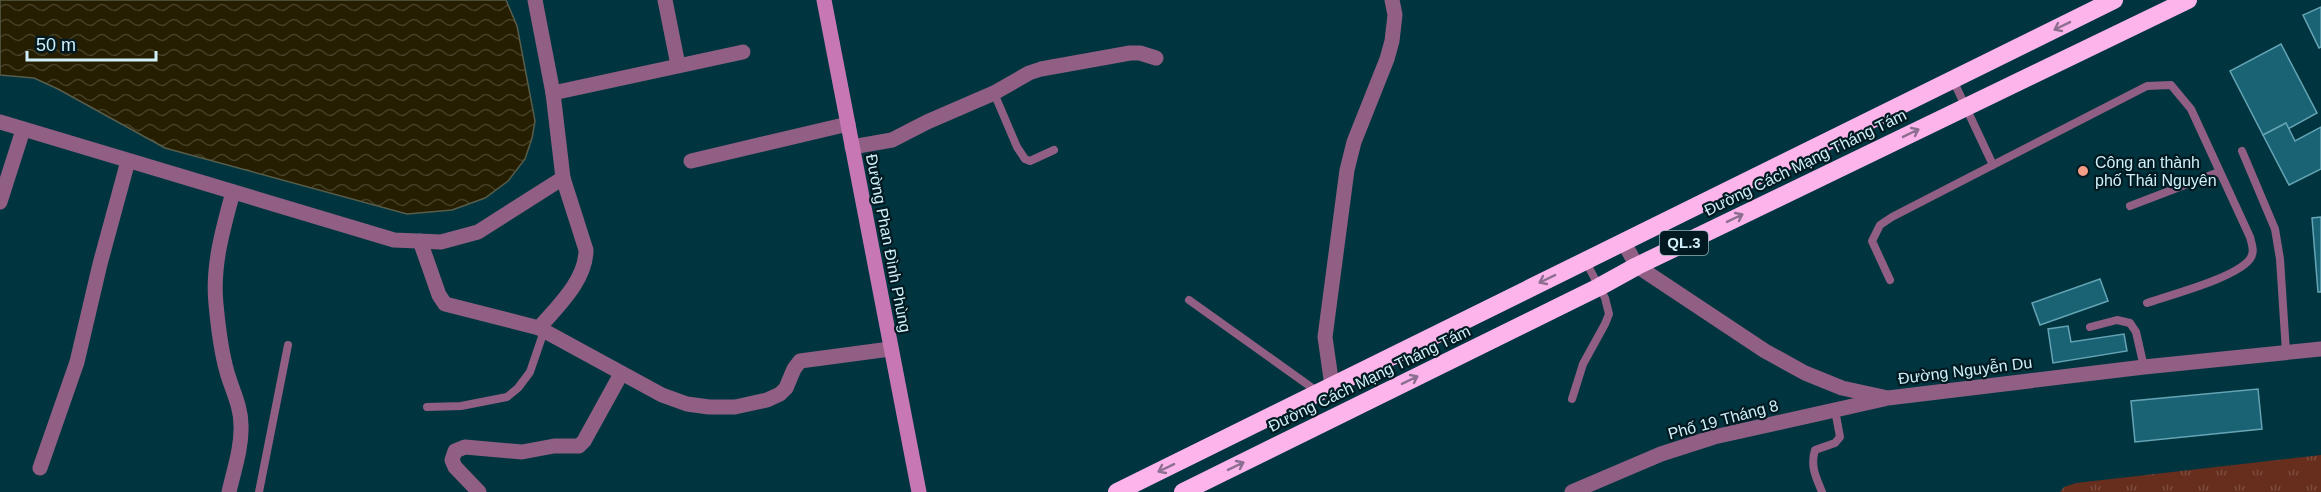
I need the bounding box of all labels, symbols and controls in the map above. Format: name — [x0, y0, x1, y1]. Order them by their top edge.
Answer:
one-way arrow — [2053, 21, 2071, 32]
scale bar — [27, 24, 156, 62]
text: 50 m — [36, 35, 76, 55]
street label: Đường Cách Mạng Tháng Tám — [1702, 106, 1909, 219]
one-way arrow — [1901, 126, 1919, 138]
street label: Đường Phan Đình Phùng — [863, 152, 914, 334]
place label: Công an thành phố Thái Nguyên — [2095, 154, 2217, 189]
marker: Công an thành phố Thái Nguyên — [2076, 164, 2090, 178]
one-way arrow — [1726, 212, 1744, 223]
road number: QL.3 — [1660, 231, 1708, 255]
one-way arrow — [1539, 273, 1557, 285]
street label: Đường Cách Mạng Tháng Tám — [1266, 322, 1473, 435]
street label: Đường Nguyễn Du — [1897, 353, 2033, 387]
one-way arrow — [1401, 373, 1419, 385]
street label: Phố 19 Tháng 8 — [1666, 397, 1780, 442]
one-way arrow — [1226, 460, 1244, 471]
one-way arrow — [1157, 462, 1175, 474]

